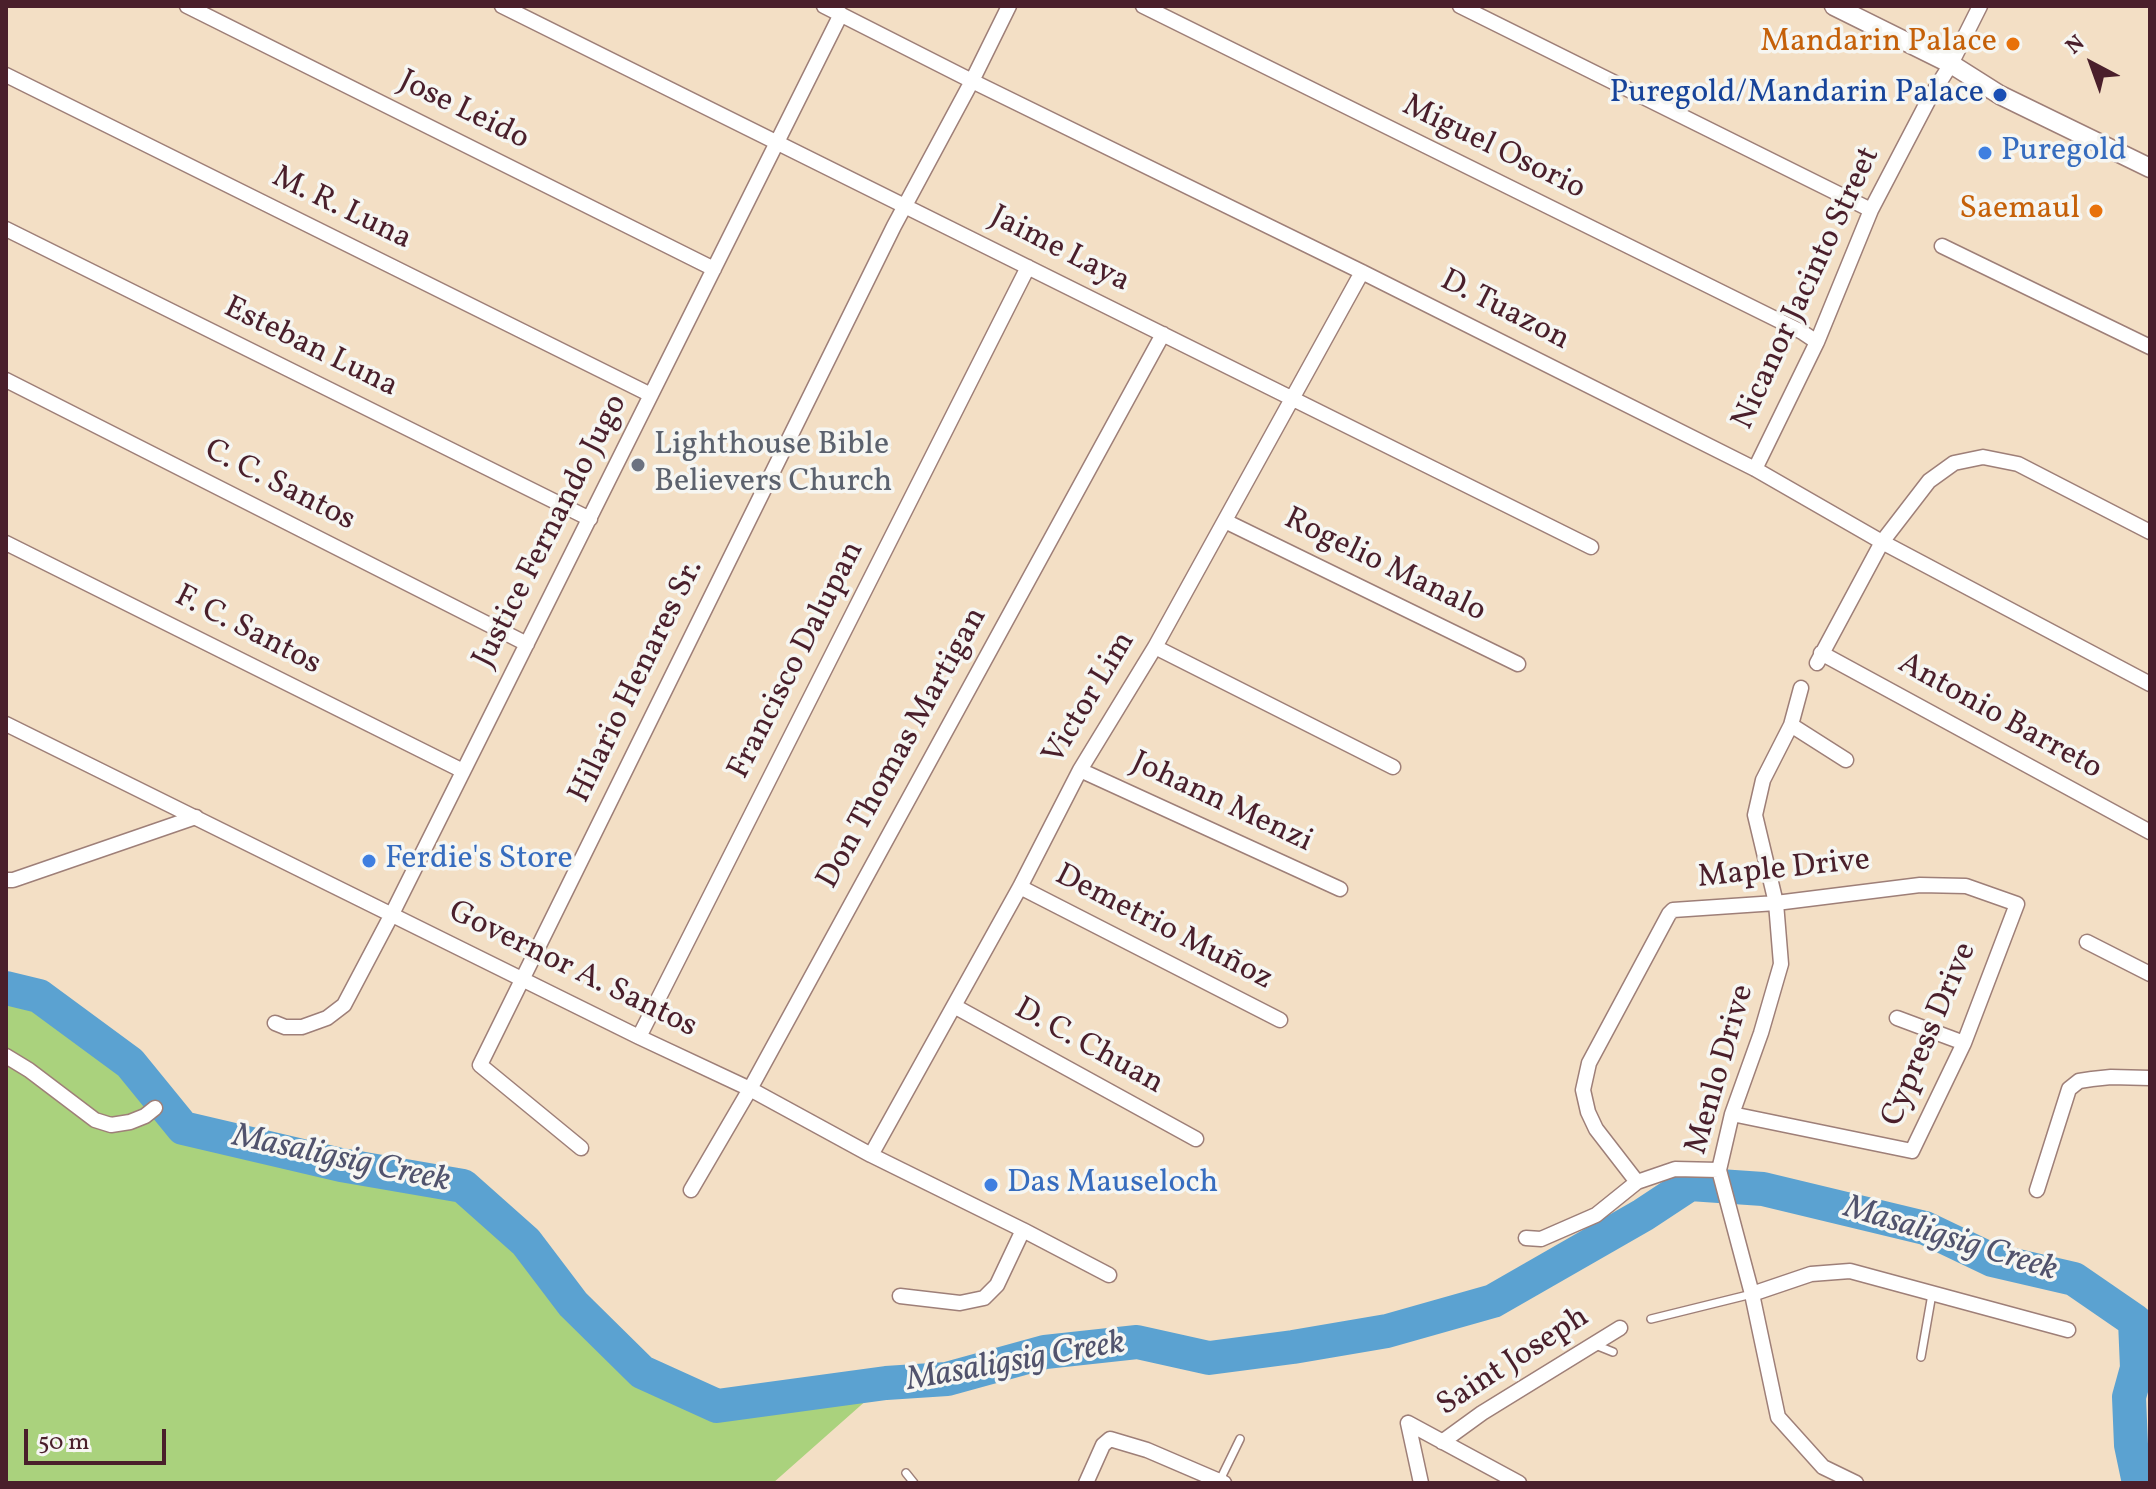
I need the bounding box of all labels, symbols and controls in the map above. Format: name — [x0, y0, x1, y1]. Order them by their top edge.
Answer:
north arrow — [2052, 24, 2132, 104]
place label: Mandarin Palace — [1760, 25, 1997, 63]
text: N — [2060, 29, 2092, 62]
marker: Mandarin Palace — [2004, 35, 2022, 53]
street label: Jose Leido — [391, 64, 535, 160]
place label: Puregold/Mandarin Palace — [1610, 76, 1984, 114]
marker: Puregold/Mandarin Palace — [1991, 86, 2009, 104]
street label: Miguel Osorio — [1395, 88, 1591, 210]
place label: Puregold — [2001, 134, 2127, 172]
street label: Nicanor Jacinto Street — [1726, 142, 1890, 436]
marker: Puregold — [1976, 144, 1994, 162]
street label: M. R. Luna — [265, 160, 417, 260]
place label: Saemaul — [1959, 192, 2080, 230]
street label: Jaime Laya — [983, 199, 1135, 303]
marker: Saemaul — [2087, 202, 2105, 220]
street label: D. Tuazon — [1433, 263, 1575, 361]
street label: Esteban Luna — [217, 290, 403, 408]
street label: Justice Fernando Jugo — [466, 389, 638, 675]
place label: Lighthouse Bible Believers Church — [654, 428, 892, 503]
street label: C. C. Santos — [197, 433, 361, 541]
marker: Lighthouse Bible Believers Church — [629, 456, 647, 474]
street label: Rogelio Manalo — [1277, 502, 1491, 632]
street label: Francisco Dalupan — [722, 536, 874, 786]
street label: Hilario Henares Sr. — [562, 554, 714, 810]
street label: F. C. Santos — [167, 579, 327, 685]
street label: Don Thomas Martigan — [811, 602, 997, 896]
street label: Victor Lim — [1036, 626, 1146, 772]
street label: Antonio Barreto — [1890, 646, 2108, 790]
street label: Johann Menzi — [1124, 745, 1318, 863]
place label: Ferdie's Store — [385, 842, 573, 880]
street label: Maple Drive — [1696, 843, 1872, 899]
marker: Ferdie's Store — [360, 852, 378, 870]
street label: Demetrio Muñoz — [1048, 858, 1278, 1000]
street label: Governor A. Santos — [441, 894, 703, 1048]
street label: Cypress Drive — [1875, 937, 1987, 1133]
street label: Menlo Drive — [1679, 981, 1765, 1159]
street label: D. C. Chuan — [1007, 991, 1169, 1105]
water label: Masaligsig Creek — [229, 1118, 453, 1204]
place label: Das Mauseloch — [1007, 1166, 1218, 1204]
marker: Das Mauseloch — [982, 1176, 1000, 1194]
water label: Masaligsig Creek — [1838, 1189, 2062, 1293]
street label: Saint Joseph — [1431, 1300, 1597, 1426]
water label: Masaligsig Creek — [904, 1325, 1128, 1403]
scale bar — [28, 1413, 170, 1463]
text: 50 m — [38, 1426, 90, 1460]

